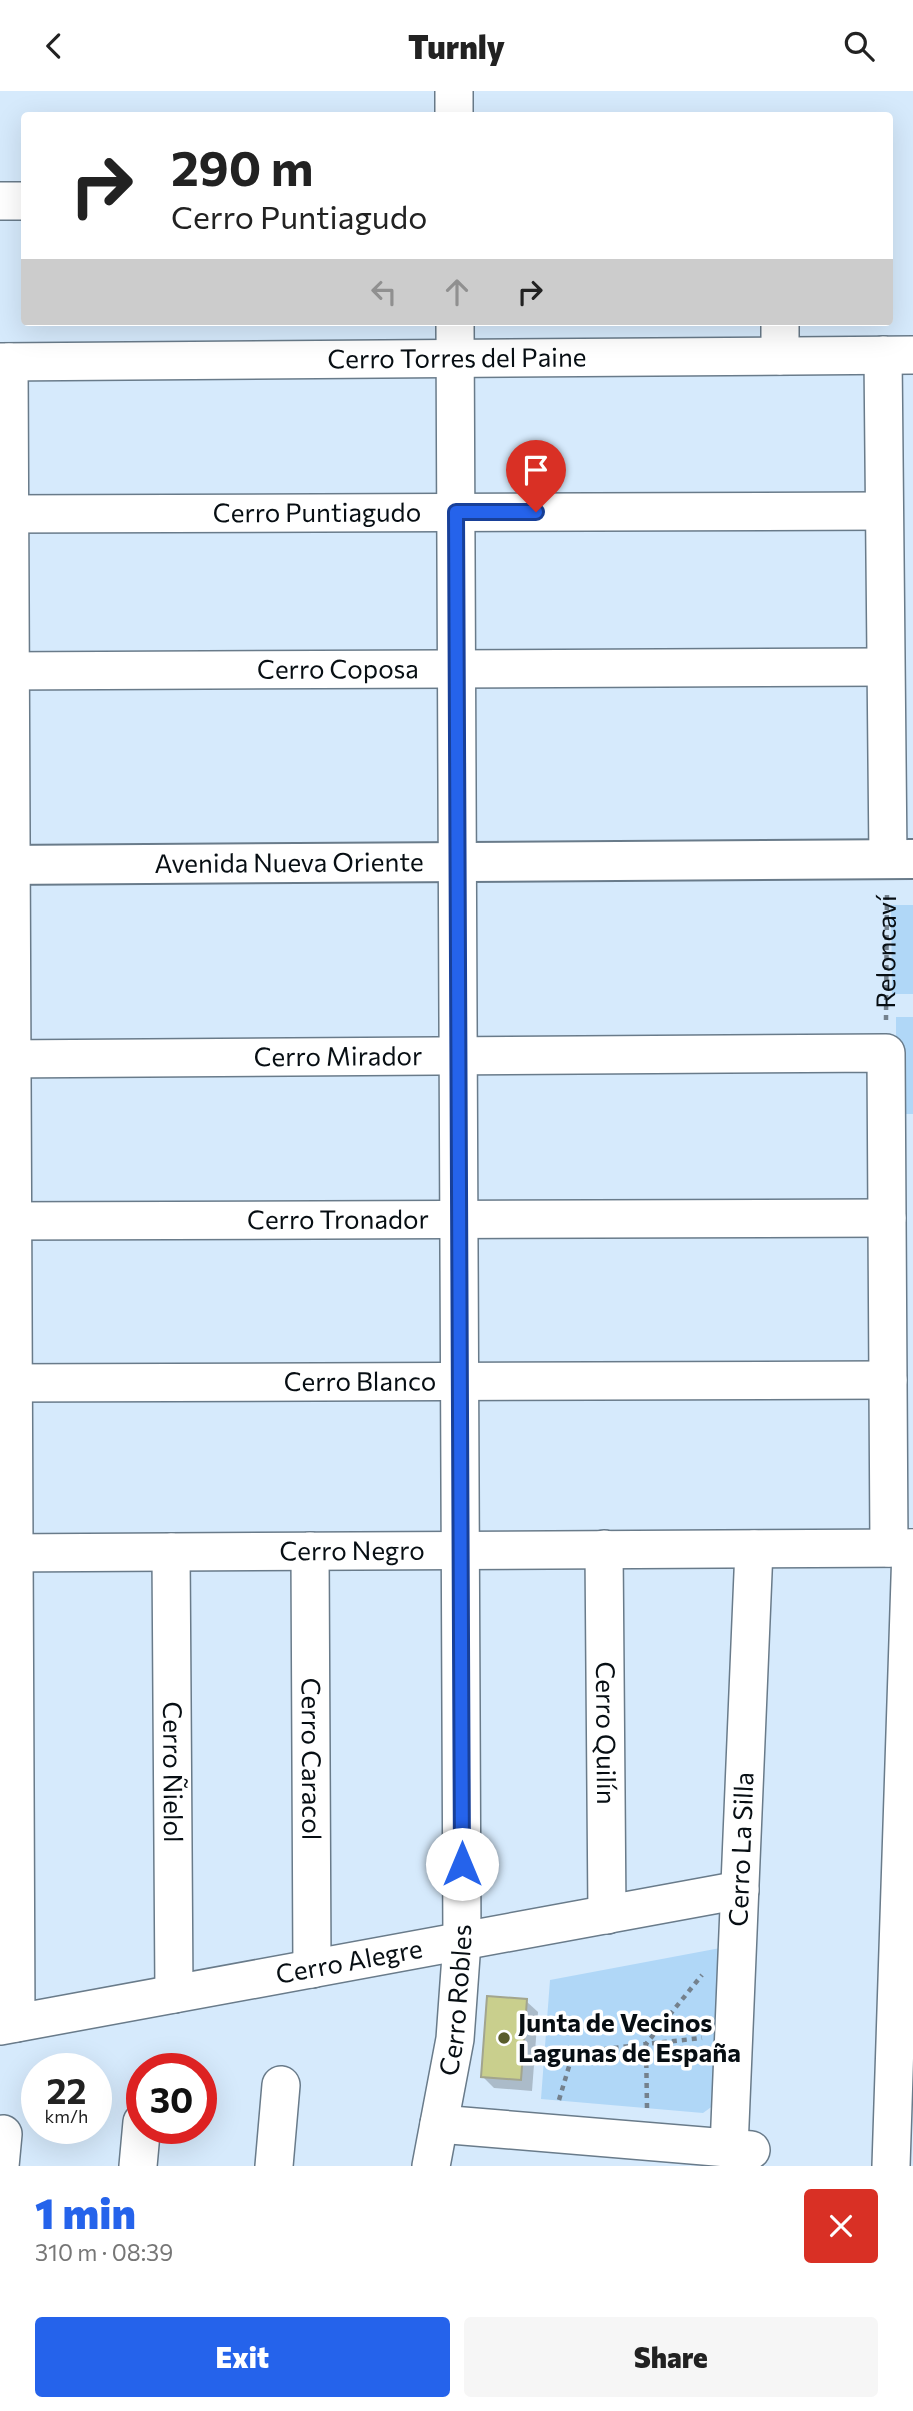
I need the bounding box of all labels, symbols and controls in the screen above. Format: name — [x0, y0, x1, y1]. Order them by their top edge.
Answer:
text: Turnly — [408, 26, 505, 66]
icon: back — [35, 27, 73, 65]
icon: search — [840, 27, 878, 65]
text: 290 m — [171, 136, 313, 196]
icon: right — [56, 140, 147, 231]
text: Cerro Puntiagudo — [171, 196, 427, 236]
icon: left — [365, 273, 403, 311]
icon: ahead — [438, 273, 476, 311]
icon: right — [511, 273, 549, 311]
street label: Cerro Torres del Paine — [327, 341, 587, 373]
pin — [506, 440, 566, 512]
icon: arrive — [517, 451, 555, 489]
street label: Cerro Puntiagudo — [213, 496, 421, 527]
street label: Cerro Coposa — [257, 652, 419, 684]
street label: Avenida Nueva Oriente — [154, 845, 424, 878]
street label: Reloncaví — [869, 894, 901, 1009]
street label: Cerro Mirador — [254, 1039, 422, 1071]
street label: Cerro Tronador — [247, 1203, 429, 1234]
street label: Cerro Blanco — [284, 1365, 436, 1396]
street label: Cerro Negro — [279, 1534, 425, 1565]
street label: Cerro Quilín — [591, 1661, 623, 1805]
street label: Cerro Caracol — [297, 1678, 328, 1840]
street label: Cerro Ñielol — [158, 1701, 190, 1843]
street label: Cerro La Silla — [721, 1771, 759, 1927]
position arrow — [425, 1827, 499, 1901]
street label: Cerro Robles — [431, 1924, 476, 2078]
street label: Cerro Alegre — [273, 1932, 425, 1989]
place label: Junta de Vecinos Lagunas de España — [518, 2006, 741, 2067]
marker: Junta de Vecinos Lagunas de España — [496, 2030, 512, 2046]
speed limit sign: 30 — [126, 2053, 217, 2144]
text: 22 — [47, 2068, 86, 2111]
text: km/h — [45, 2105, 88, 2127]
text: 1 min — [35, 2186, 136, 2238]
button: close — [804, 2189, 878, 2263]
text: 310 m · 08:39 — [35, 2238, 173, 2266]
button: Exit — [35, 2317, 450, 2397]
button: Share — [464, 2317, 878, 2397]

